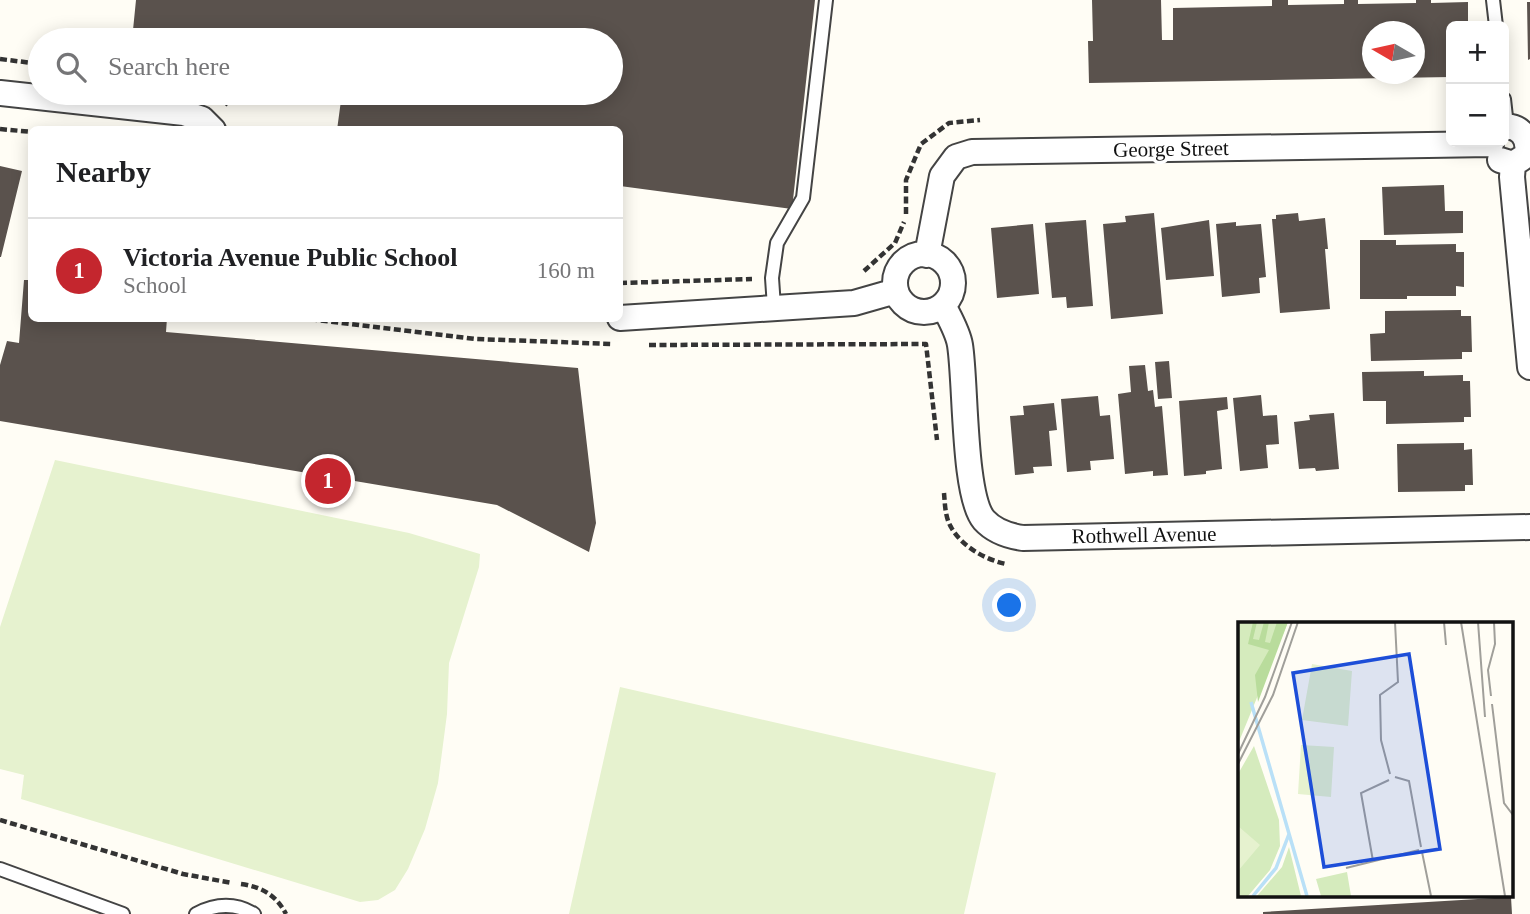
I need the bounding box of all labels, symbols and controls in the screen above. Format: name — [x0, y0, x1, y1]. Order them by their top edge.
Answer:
north arrow — [1362, 21, 1425, 84]
map controls — [1446, 21, 1509, 147]
button: + — [1446, 21, 1509, 84]
search box — [28, 28, 623, 105]
icon: search — [52, 48, 90, 86]
text: Search here — [108, 52, 230, 81]
button: − — [1446, 84, 1509, 147]
street label: George Street — [1113, 136, 1229, 162]
text: Nearby — [56, 155, 151, 188]
text: Victoria Avenue Public School — [123, 243, 457, 272]
text: 1 — [73, 258, 85, 283]
text: 160 m — [537, 258, 595, 283]
text: School — [123, 273, 187, 298]
pin: 1 — [305, 455, 351, 507]
street label: Rothwell Avenue — [1071, 522, 1217, 548]
your location — [992, 588, 1026, 622]
inset map — [1238, 622, 1512, 897]

